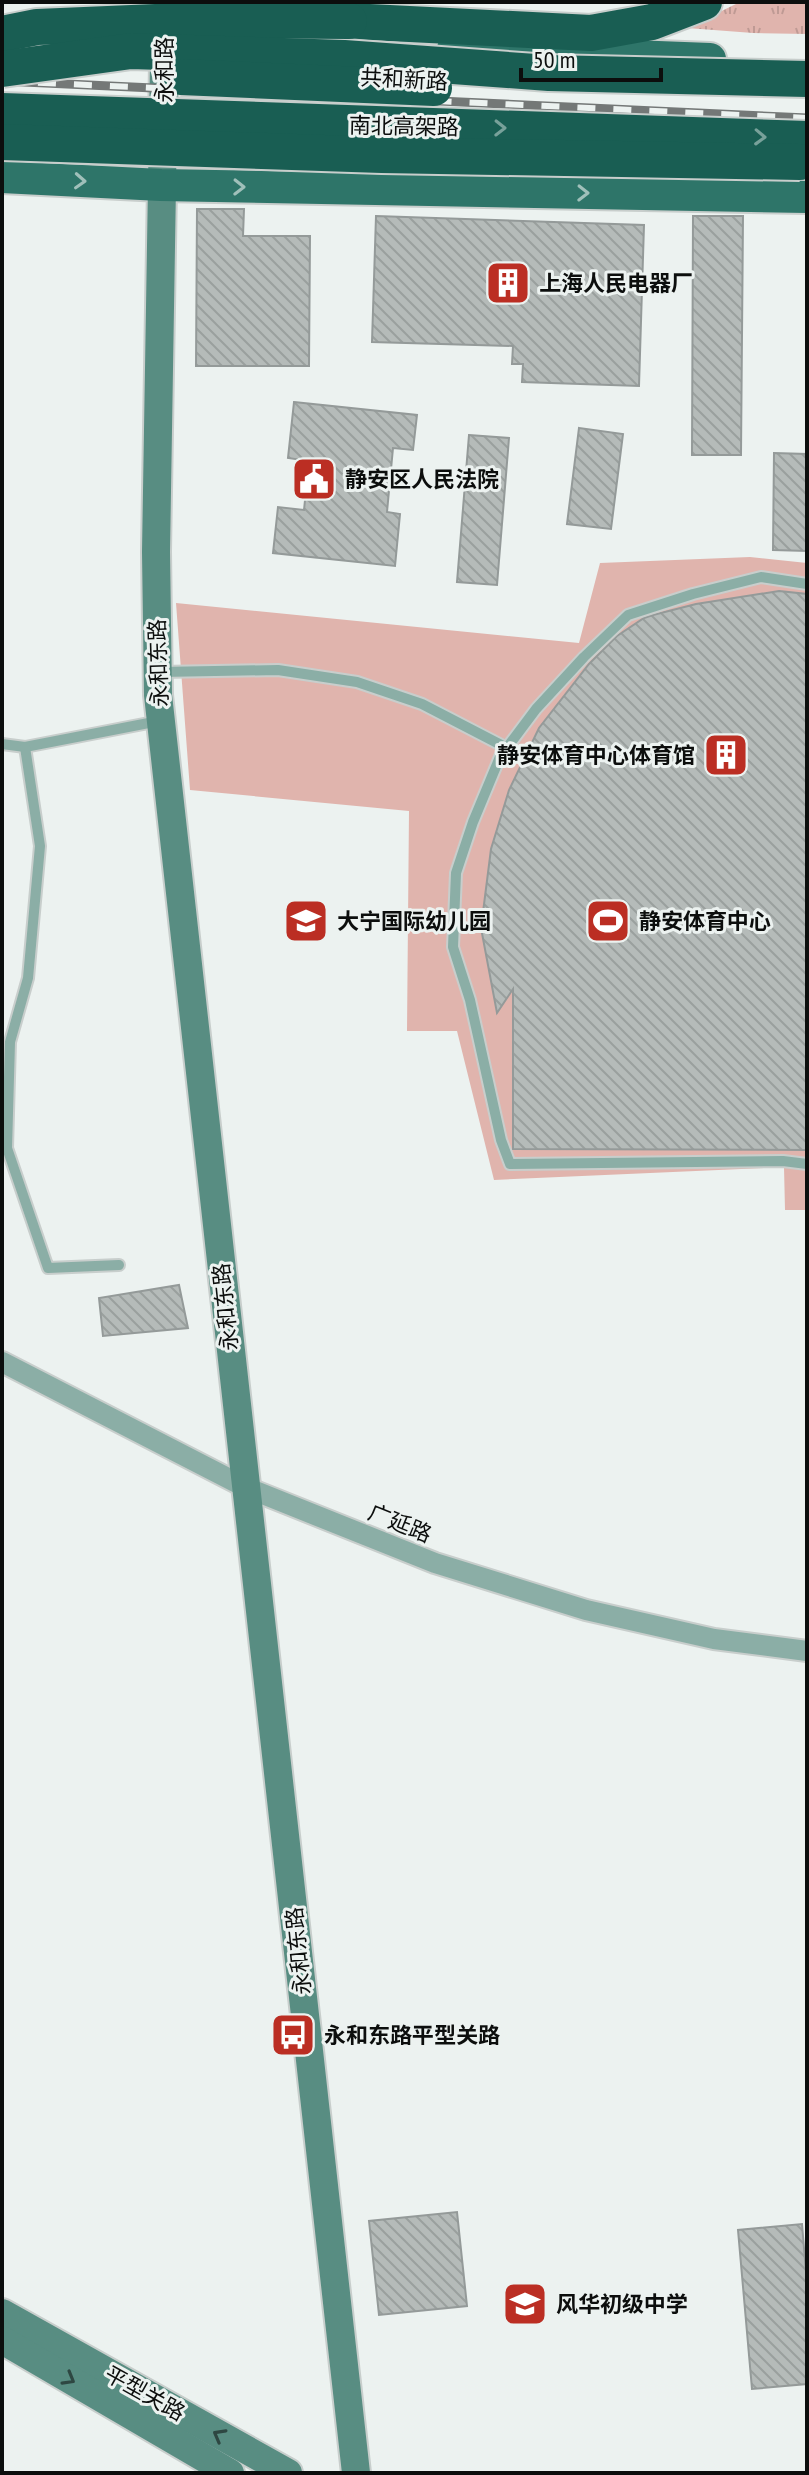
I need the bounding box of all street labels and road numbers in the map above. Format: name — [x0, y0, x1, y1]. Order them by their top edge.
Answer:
street label: 永和路 — [150, 37, 178, 103]
street label: 共和新路 — [359, 63, 449, 95]
street label: 南北高架路 — [349, 111, 459, 141]
street label: 永和东路 — [142, 619, 174, 707]
street label: 永和东路 — [206, 1262, 244, 1352]
street label: 广延路 — [364, 1498, 436, 1548]
street label: 永和东路 — [279, 1906, 317, 1996]
street label: 平型关路 — [100, 2359, 190, 2427]

